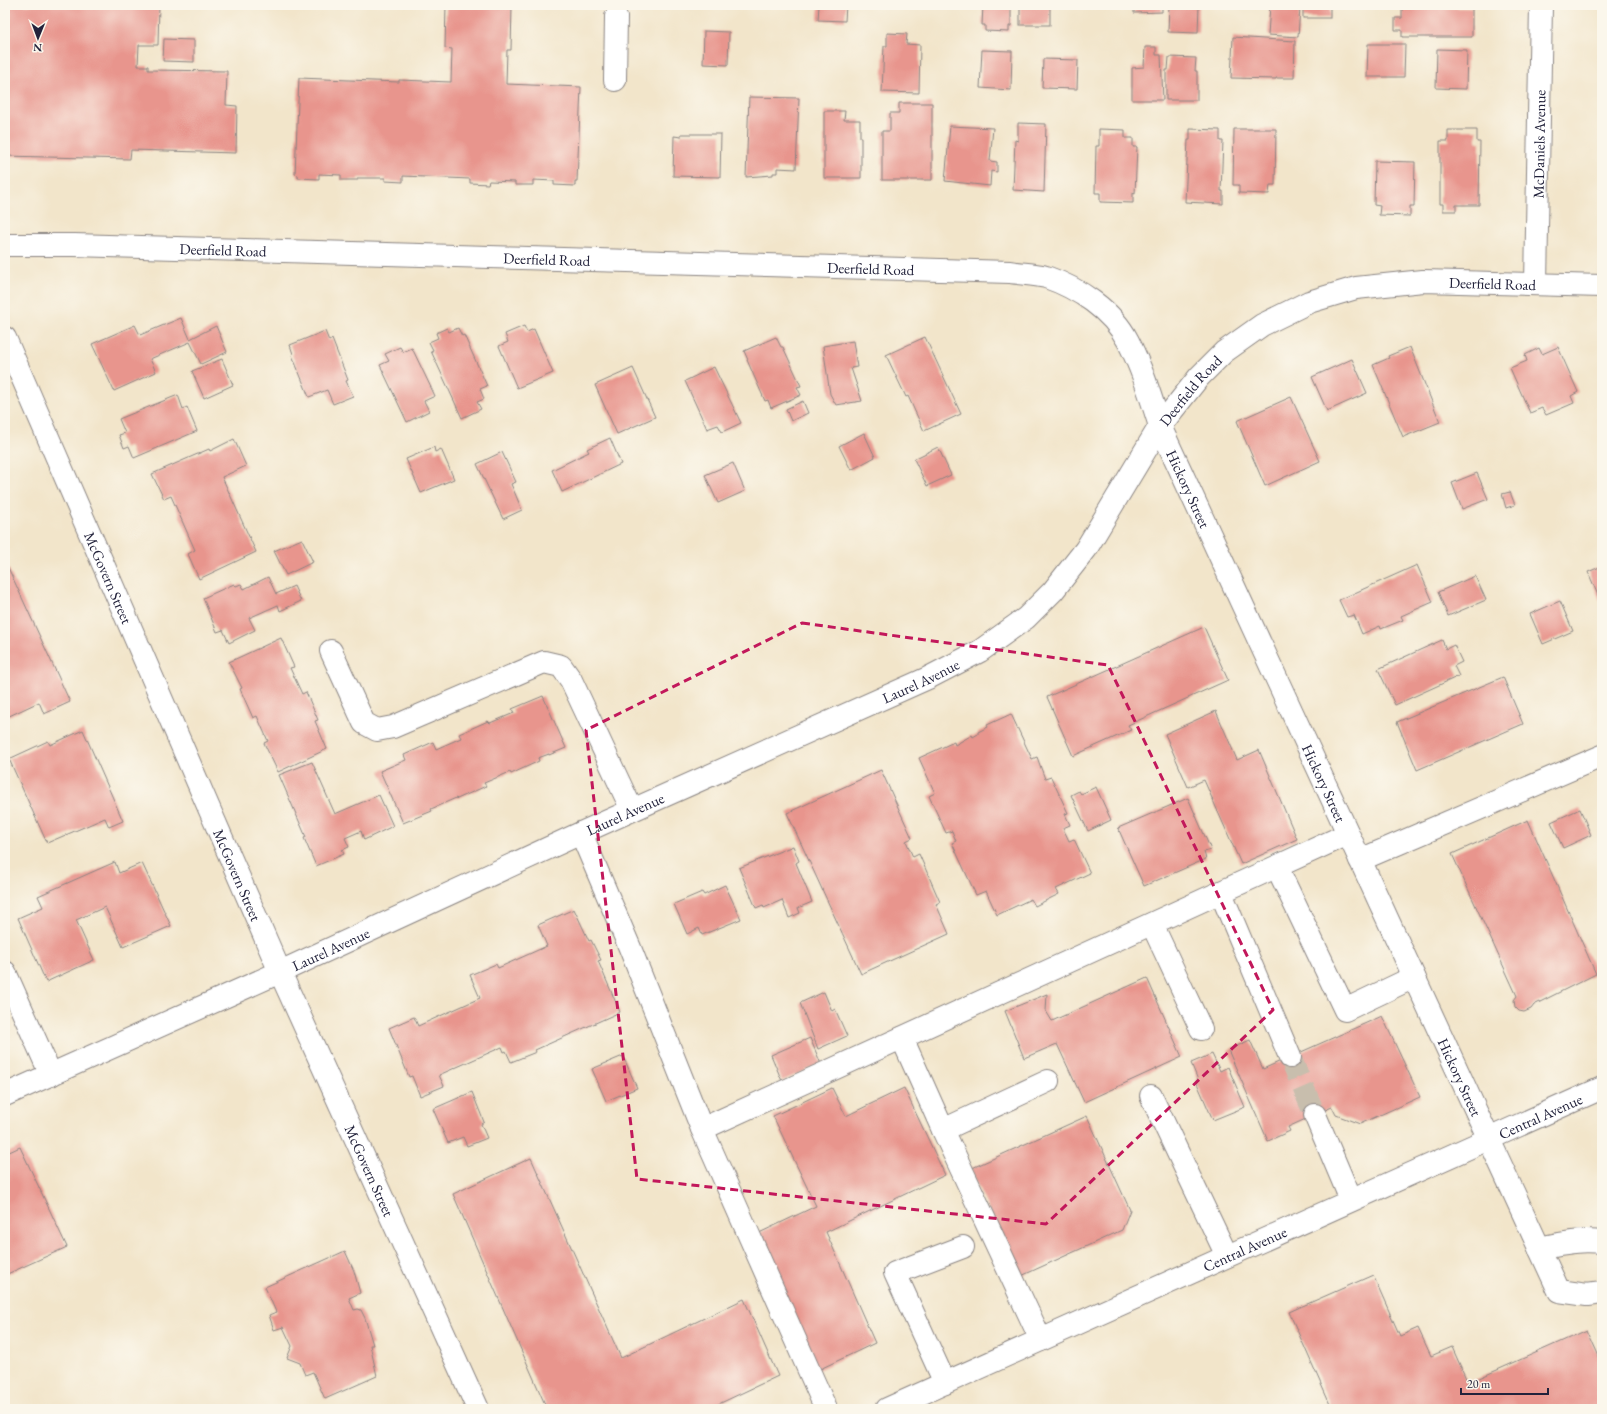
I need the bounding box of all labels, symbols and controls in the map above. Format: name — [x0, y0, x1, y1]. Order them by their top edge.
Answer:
north arrow — [18, 18, 58, 58]
text: N — [33, 41, 42, 55]
street label: McDaniels Avenue — [1528, 89, 1549, 199]
street label: Deerfield Road — [179, 239, 267, 260]
street label: Deerfield Road — [503, 248, 591, 269]
street label: Deerfield Road — [827, 257, 915, 279]
street label: Deerfield Road — [1449, 272, 1537, 294]
street label: Deerfield Road — [1155, 350, 1226, 429]
street label: Hickory Street — [1163, 446, 1215, 531]
street label: McGovern Street — [81, 528, 137, 627]
street label: Laurel Avenue — [879, 654, 962, 707]
street label: Hickory Street — [1298, 741, 1351, 825]
street label: Laurel Avenue — [583, 788, 667, 839]
street label: McGovern Street — [209, 826, 266, 924]
street label: Laurel Avenue — [289, 922, 373, 975]
street label: Hickory Street — [1434, 1035, 1487, 1119]
street label: Central Avenue — [1495, 1089, 1585, 1143]
street label: McGovern Street — [341, 1122, 399, 1220]
street label: Central Avenue — [1200, 1221, 1290, 1276]
scale bar — [1461, 1370, 1548, 1396]
text: 20 m — [1467, 1376, 1491, 1392]

